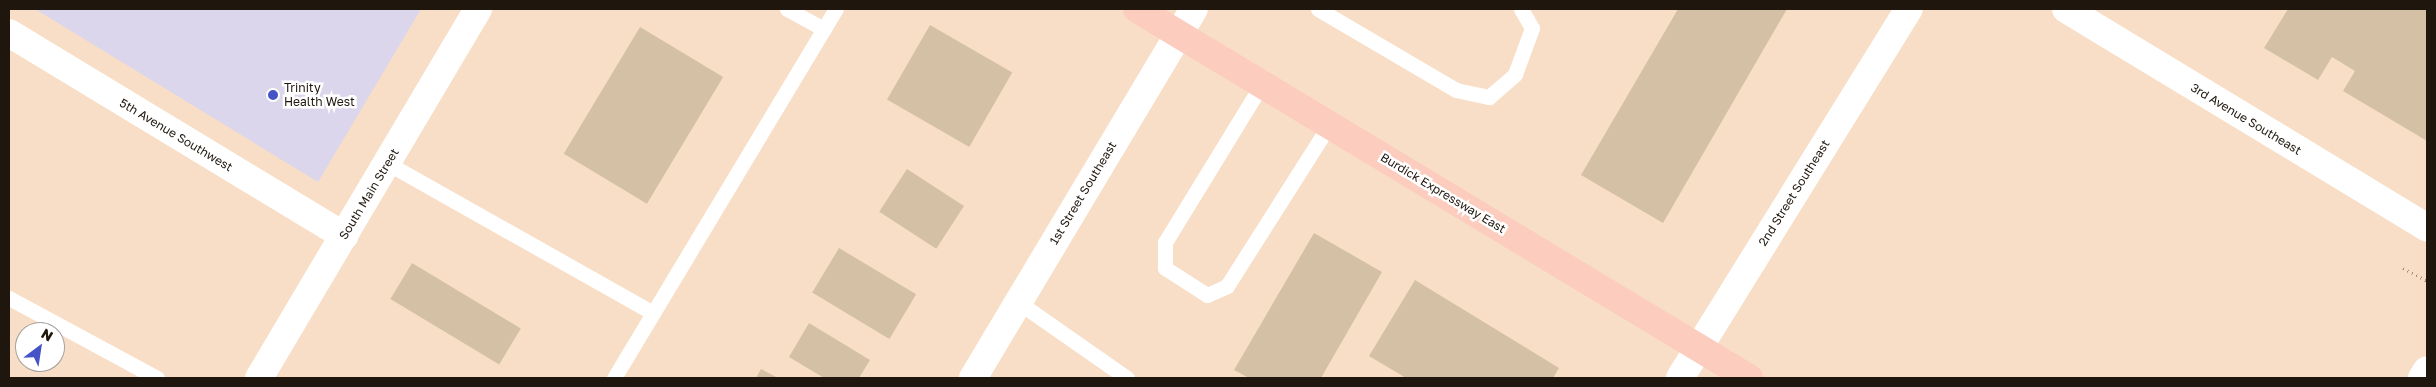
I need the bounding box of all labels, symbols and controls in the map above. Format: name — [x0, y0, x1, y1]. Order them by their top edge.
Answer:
street label: 3rd Avenue Southeast — [2188, 80, 2304, 158]
place label: Trinity Health West — [284, 81, 355, 109]
marker: Trinity Health West — [266, 88, 280, 102]
street label: 5th Avenue Southwest — [117, 96, 235, 174]
street label: 2nd Street Southeast — [1755, 137, 1833, 249]
street label: 1st Street Southeast — [1047, 139, 1119, 247]
street label: South Main Street — [336, 146, 402, 242]
street label: Burdick Expressway East — [1378, 150, 1508, 236]
north arrow — [15, 322, 65, 372]
text: N — [39, 325, 56, 345]

